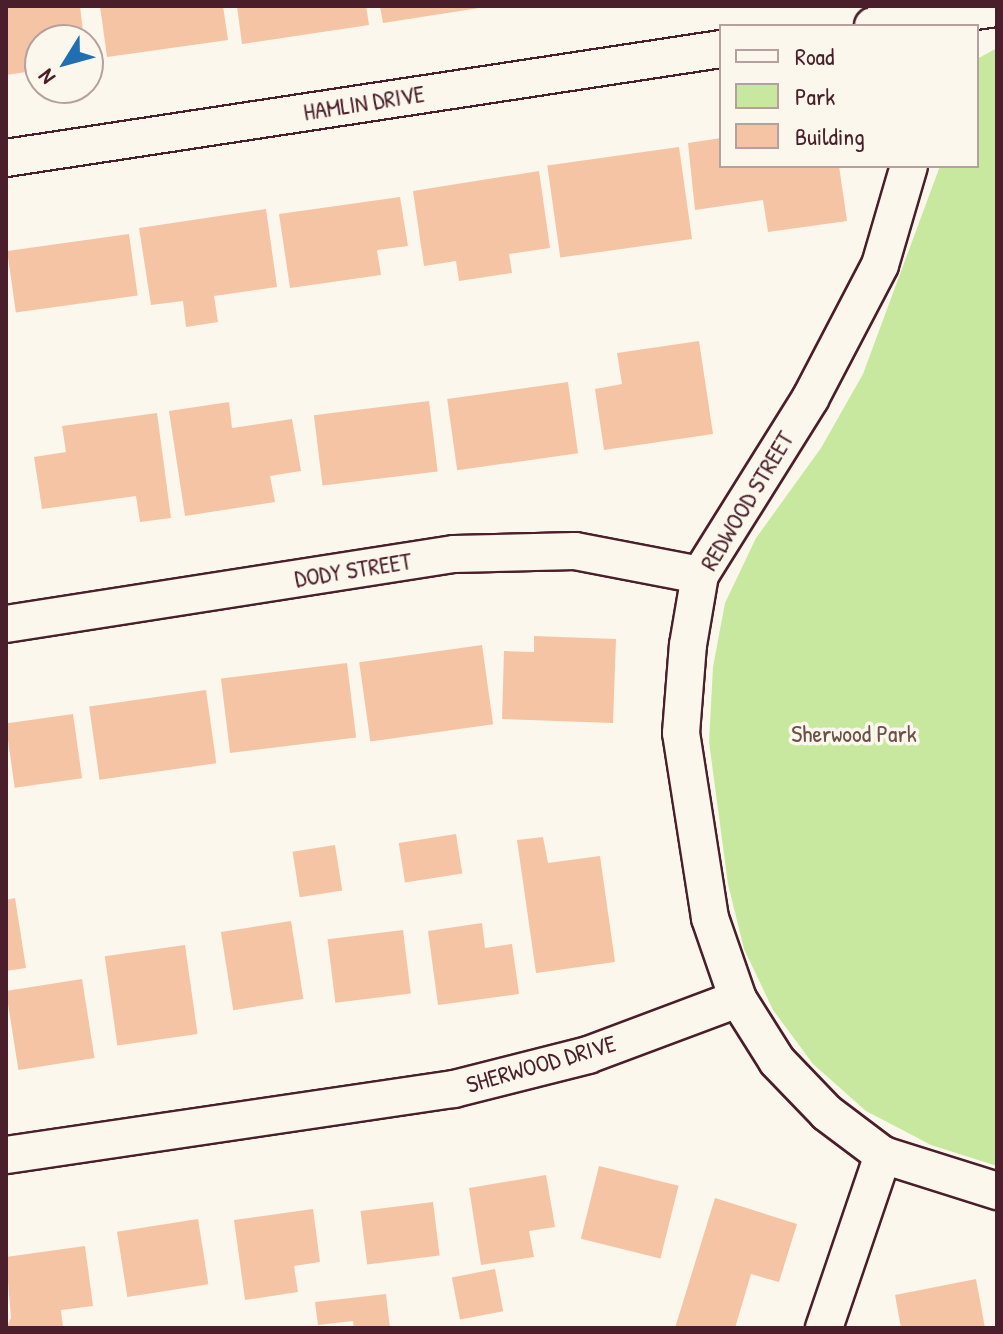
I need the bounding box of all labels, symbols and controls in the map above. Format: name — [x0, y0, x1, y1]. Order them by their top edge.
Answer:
north arrow — [24, 24, 104, 104]
legend — [719, 24, 979, 168]
text: Road — [795, 40, 834, 72]
text: N — [31, 64, 62, 91]
street label: HAMLIN DRIVE — [301, 79, 427, 127]
text: Park — [795, 80, 835, 112]
text: Building — [795, 120, 865, 152]
street label: REDWOOD STREET — [694, 426, 800, 576]
street label: DODY STREET — [293, 547, 413, 593]
park label: Sherwood Park — [791, 720, 917, 748]
street label: SHERWOOD DRIVE — [463, 1029, 619, 1099]

